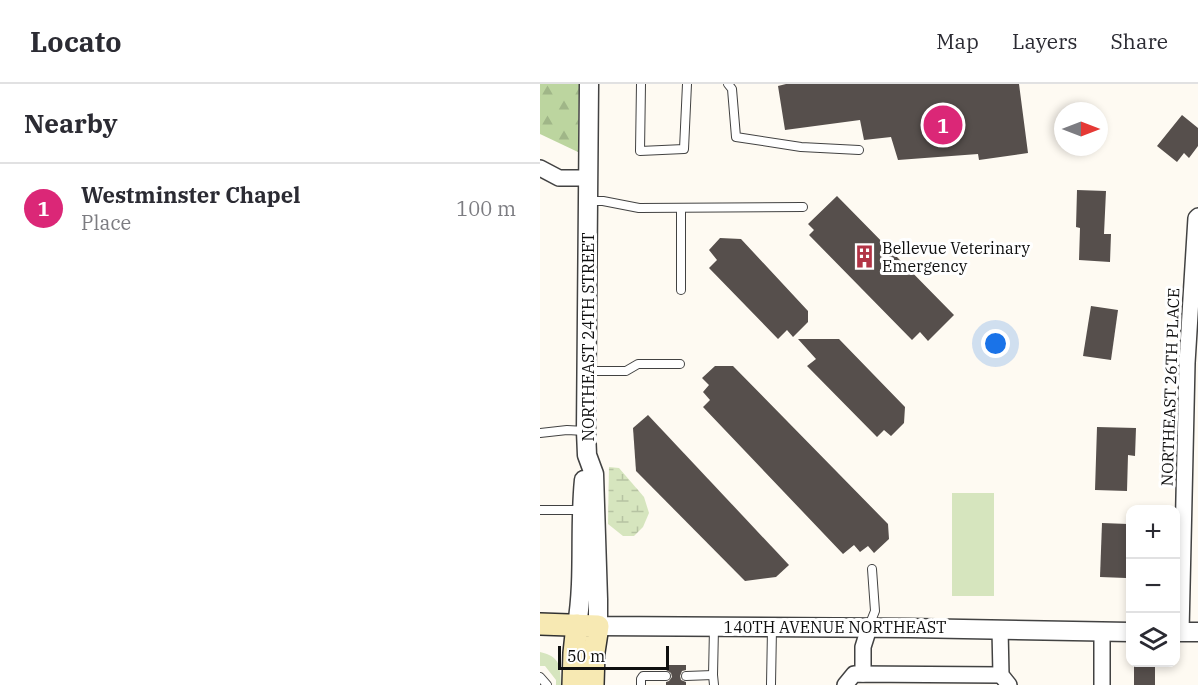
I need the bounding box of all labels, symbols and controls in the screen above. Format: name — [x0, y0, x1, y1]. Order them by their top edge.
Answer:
text: Locato — [30, 23, 122, 60]
text: Map — [936, 27, 979, 55]
text: Layers — [1012, 27, 1078, 55]
text: Share — [1111, 27, 1168, 55]
pin: 1 — [924, 102, 962, 147]
north arrow — [1054, 102, 1108, 156]
text: Nearby — [24, 106, 118, 140]
text: Westminster Chapel — [81, 180, 300, 209]
text: 1 — [38, 195, 50, 222]
text: 100 m — [456, 195, 516, 222]
text: Place — [81, 209, 131, 236]
street label: NORTHEAST 24TH STREET — [578, 232, 598, 442]
place label: Bellevue Veterinary Emergency — [882, 238, 1030, 276]
building icon: Bellevue Veterinary Emergency — [851, 244, 877, 270]
street label: NORTHEAST 26TH PLACE — [1157, 287, 1183, 487]
your location — [981, 329, 1010, 358]
map controls — [1126, 505, 1180, 667]
button: + — [1126, 505, 1180, 559]
button: − — [1126, 559, 1180, 613]
button: layers — [1126, 613, 1180, 667]
street label: 140TH AVENUE NORTHEAST — [724, 617, 946, 637]
scale bar — [558, 643, 669, 670]
text: 50 m — [567, 646, 605, 666]

